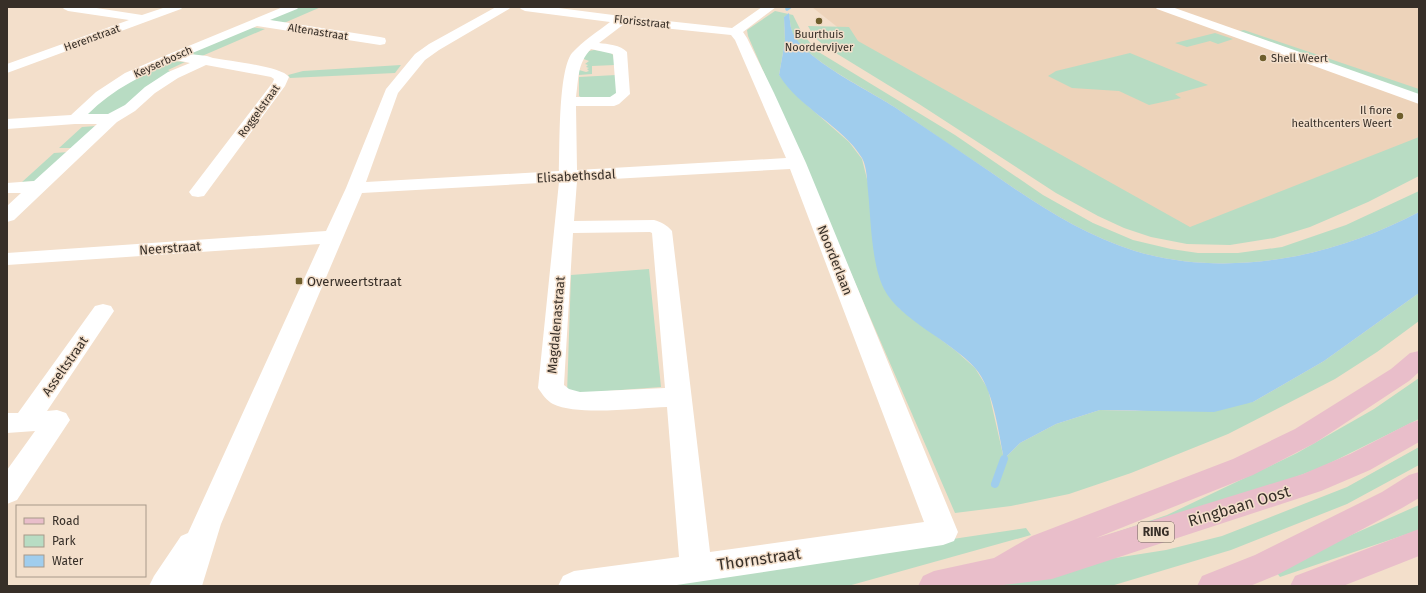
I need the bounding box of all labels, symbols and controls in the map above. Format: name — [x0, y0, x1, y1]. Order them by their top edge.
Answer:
street label: Florisstraat — [613, 13, 671, 31]
marker: Buurthuis Noordervijver — [814, 16, 824, 26]
street label: Altenastraat — [287, 21, 349, 43]
street label: Herenstraat — [62, 22, 122, 54]
place label: Buurthuis Noordervijver — [785, 28, 854, 54]
street label: Keyserbosch — [132, 43, 194, 81]
place label: Shell Weert — [1271, 52, 1328, 65]
marker: Shell Weert — [1258, 53, 1268, 63]
street label: Roggelstraat — [235, 82, 283, 140]
place label: Il fiore healthcenters Weert — [1292, 104, 1392, 130]
marker: Il fiore healthcenters Weert — [1395, 111, 1405, 121]
street label: Elisabethsdal — [536, 166, 616, 186]
street label: Noorderlaan — [814, 223, 856, 297]
street label: Neerstraat — [139, 238, 202, 258]
place label: Overweertstraat — [307, 274, 402, 289]
street label: Magdalenastraat — [544, 275, 568, 374]
marker: Overweertstraat — [294, 276, 304, 286]
street label: Asseltstraat — [39, 333, 91, 399]
street label: Ringbaan Oost — [1186, 481, 1293, 531]
legend — [16, 505, 146, 577]
text: Road — [52, 514, 80, 528]
road number: RING — [1138, 522, 1174, 542]
text: Park — [52, 534, 76, 548]
street label: Thornstraat — [716, 544, 802, 574]
text: Water — [52, 554, 84, 568]

